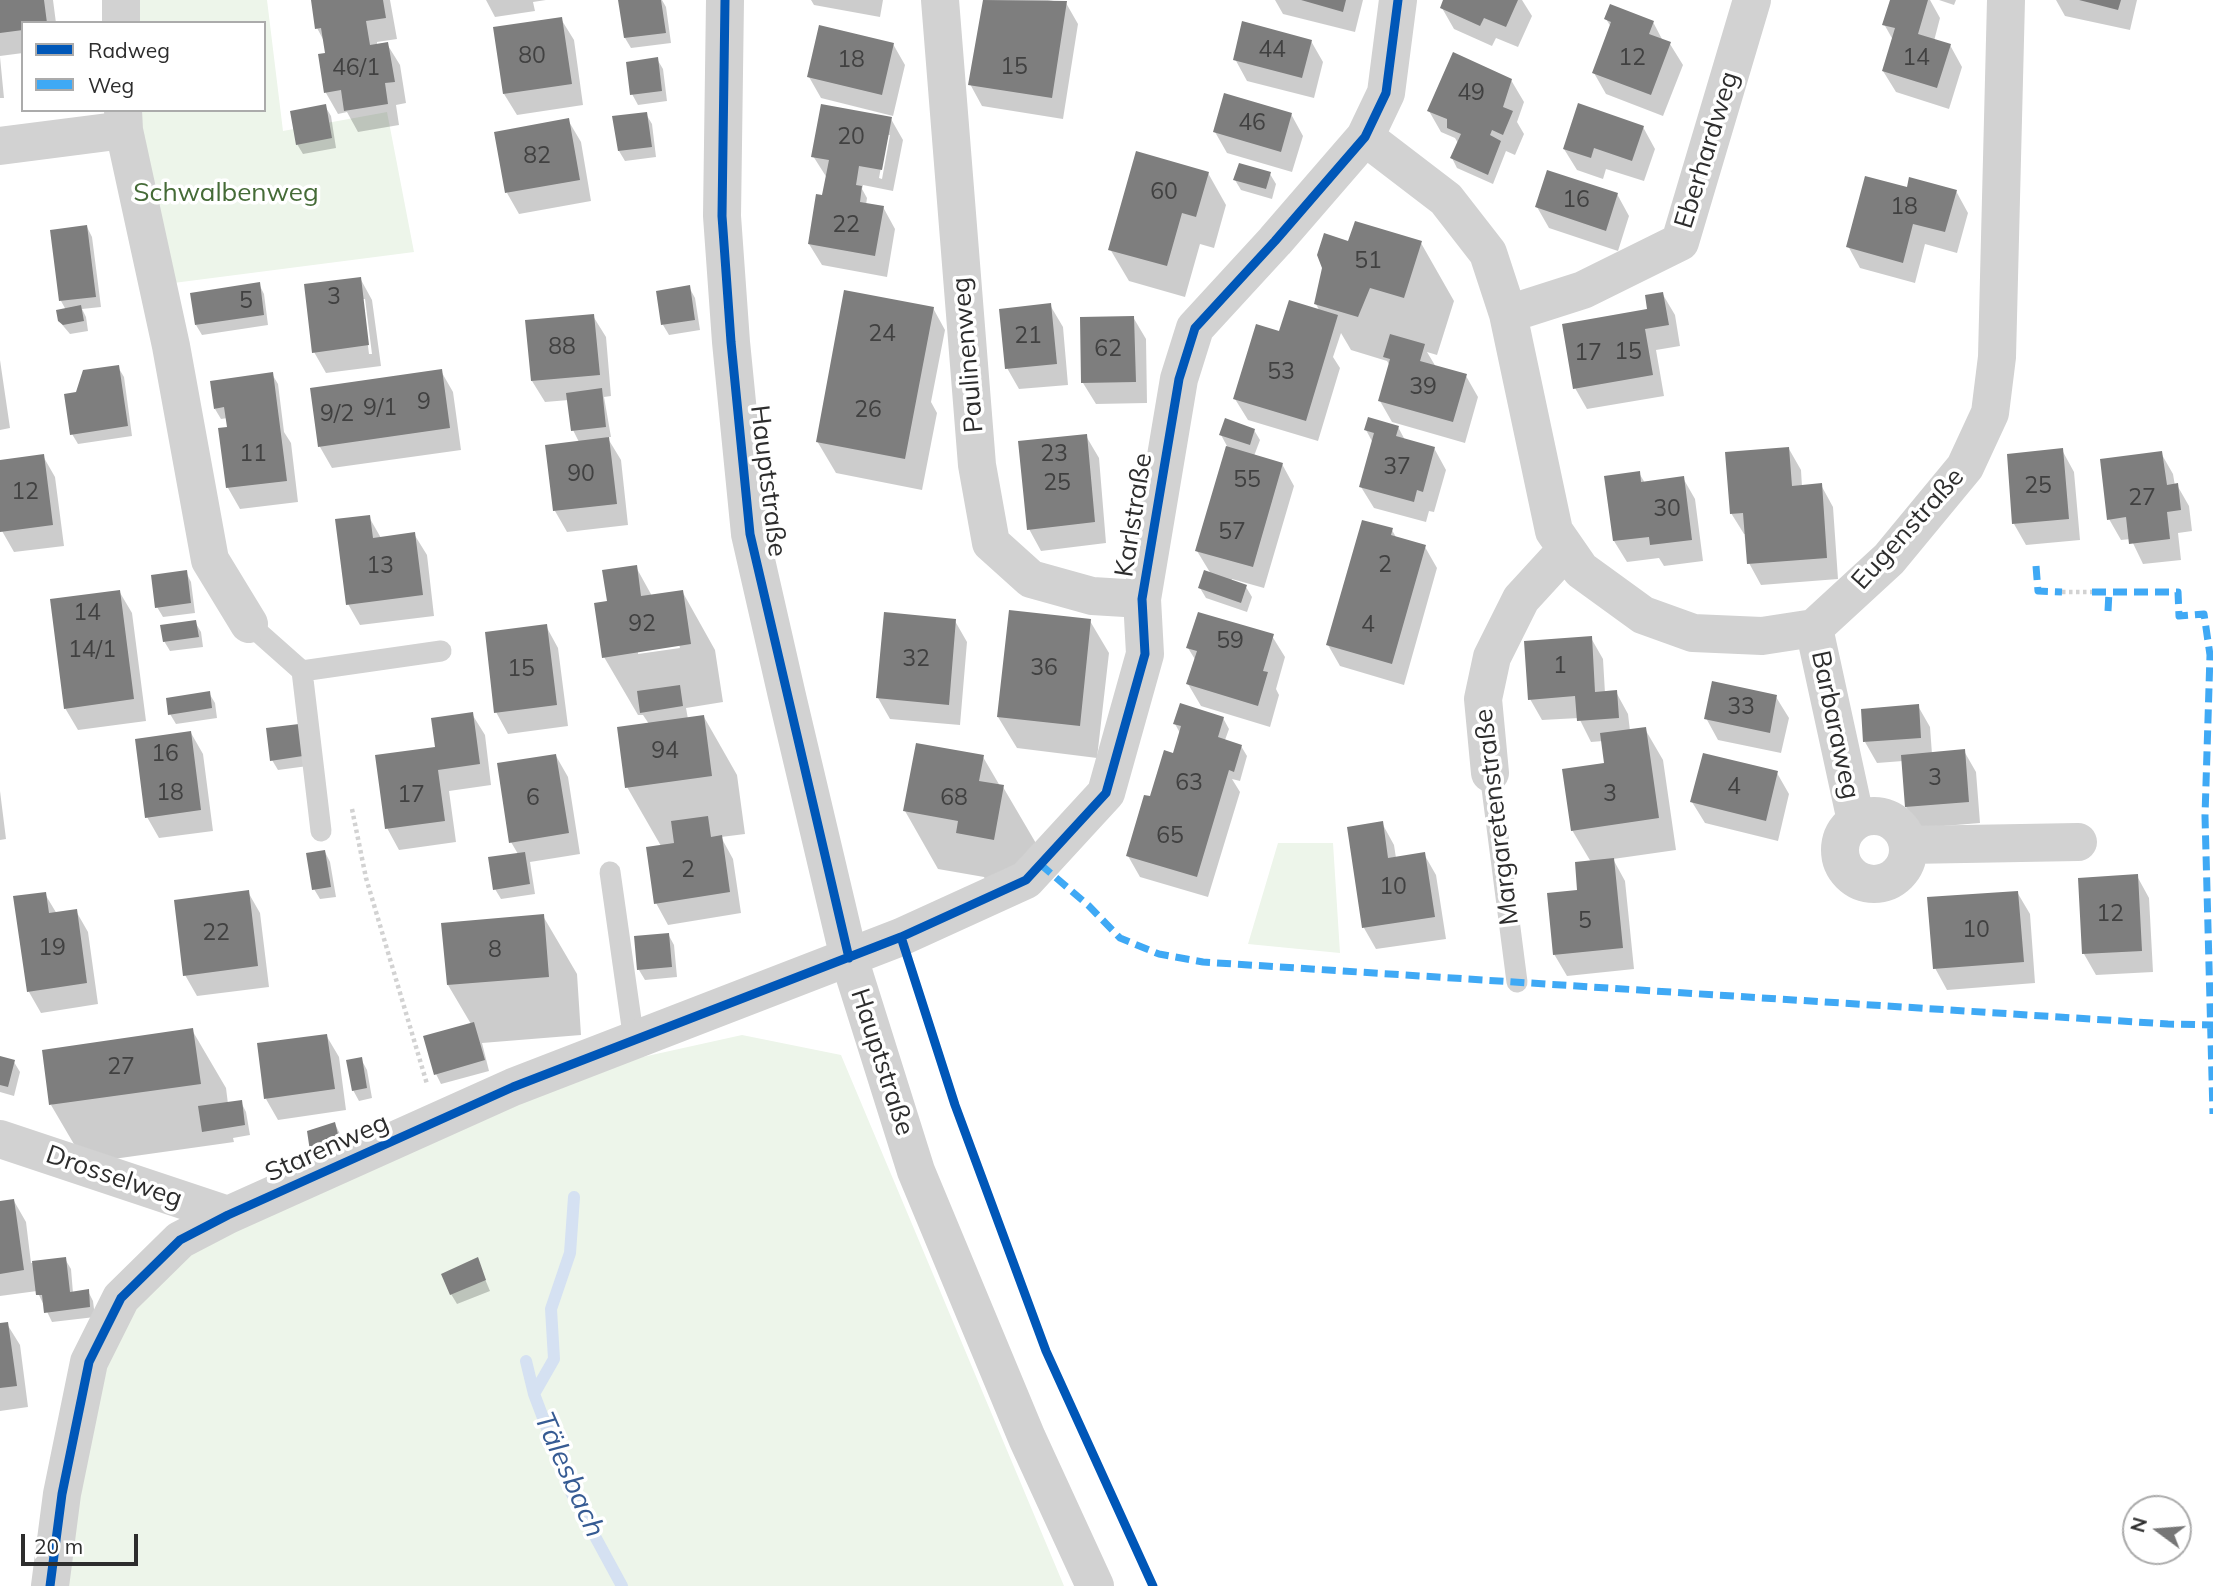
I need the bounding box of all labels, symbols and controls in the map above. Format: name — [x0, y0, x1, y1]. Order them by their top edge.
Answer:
legend — [21, 21, 266, 112]
house number: 44 — [1258, 36, 1286, 64]
text: Radweg — [88, 37, 170, 63]
house number: 80 — [518, 42, 546, 70]
house number: 12 — [1618, 44, 1646, 72]
house number: 14 — [1902, 44, 1930, 72]
house number: 18 — [837, 46, 865, 74]
house number: 15 — [1000, 53, 1028, 81]
house number: 46/1 — [332, 54, 380, 82]
street label: Eberhardweg — [1668, 68, 1746, 232]
text: Weg — [88, 72, 134, 98]
house number: 49 — [1457, 79, 1485, 107]
house number: 46 — [1238, 109, 1266, 137]
house number: 20 — [837, 123, 865, 151]
house number: 82 — [523, 142, 551, 170]
park label: Schwalbenweg — [133, 177, 319, 209]
house number: 60 — [1150, 178, 1178, 206]
house number: 16 — [1562, 186, 1590, 214]
house number: 18 — [1890, 193, 1918, 221]
house number: 22 — [832, 211, 860, 239]
house number: 51 — [1354, 247, 1382, 275]
street label: Paulinenweg — [946, 276, 990, 434]
house number: 3 — [327, 283, 341, 311]
house number: 5 — [239, 287, 253, 315]
house number: 24 — [868, 320, 896, 348]
house number: 21 — [1014, 322, 1042, 350]
house number: 88 — [548, 333, 576, 361]
house number: 62 — [1094, 335, 1122, 363]
house number: 15 — [1614, 338, 1642, 366]
house number: 17 — [1574, 339, 1602, 367]
house number: 53 — [1267, 358, 1295, 386]
house number: 39 — [1409, 373, 1437, 401]
house number: 9 — [417, 388, 431, 416]
house number: 9/1 — [363, 394, 397, 422]
house number: 26 — [854, 396, 882, 424]
house number: 9/2 — [320, 400, 354, 428]
street label: Hauptstraße — [743, 403, 793, 559]
house number: 11 — [239, 440, 267, 468]
house number: 23 — [1040, 440, 1068, 468]
street label: Karlstraße — [1109, 451, 1159, 579]
house number: 37 — [1383, 453, 1411, 481]
house number: 90 — [567, 460, 595, 488]
street label: Eugenstraße — [1845, 462, 1971, 596]
house number: 55 — [1233, 466, 1261, 494]
house number: 25 — [1043, 469, 1071, 497]
house number: 25 — [2024, 472, 2052, 500]
house number: 12 — [11, 478, 39, 506]
house number: 27 — [2128, 484, 2156, 512]
house number: 30 — [1653, 495, 1681, 523]
house number: 57 — [1218, 518, 1246, 546]
house number: 2 — [1378, 551, 1392, 579]
house number: 13 — [366, 552, 394, 580]
house number: 14 — [73, 599, 101, 627]
house number: 92 — [628, 610, 656, 638]
house number: 4 — [1361, 611, 1375, 639]
house number: 59 — [1216, 627, 1244, 655]
house number: 14/1 — [68, 636, 116, 664]
house number: 32 — [902, 645, 930, 673]
street label: Barbaraweg — [1804, 648, 1866, 802]
house number: 1 — [1553, 652, 1567, 680]
house number: 36 — [1030, 654, 1058, 682]
house number: 15 — [507, 655, 535, 683]
house number: 33 — [1727, 693, 1755, 721]
street label: Margaretenstraße — [1468, 707, 1526, 927]
house number: 94 — [651, 737, 679, 765]
house number: 16 — [151, 740, 179, 768]
house number: 3 — [1928, 764, 1942, 792]
house number: 63 — [1175, 769, 1203, 797]
house number: 4 — [1727, 773, 1741, 801]
house number: 18 — [156, 779, 184, 807]
house number: 3 — [1603, 780, 1617, 808]
house number: 17 — [397, 781, 425, 809]
house number: 6 — [526, 784, 540, 812]
house number: 68 — [940, 784, 968, 812]
house number: 65 — [1156, 822, 1184, 850]
house number: 2 — [681, 856, 695, 884]
house number: 10 — [1379, 873, 1407, 901]
house number: 12 — [2096, 900, 2124, 928]
house number: 5 — [1578, 907, 1592, 935]
house number: 10 — [1962, 916, 1990, 944]
house number: 22 — [202, 919, 230, 947]
house number: 19 — [38, 934, 66, 962]
house number: 8 — [488, 936, 502, 964]
street label: Hauptstraße — [844, 985, 920, 1139]
house number: 27 — [107, 1053, 135, 1081]
street label: Starenweg — [261, 1107, 393, 1189]
street label: Drosselweg — [42, 1139, 186, 1215]
water label: Tälesbach — [527, 1407, 611, 1543]
north arrow — [2122, 1495, 2192, 1565]
text: N — [2125, 1515, 2152, 1535]
scale bar — [24, 1520, 142, 1564]
text: 20 m — [34, 1533, 83, 1559]

